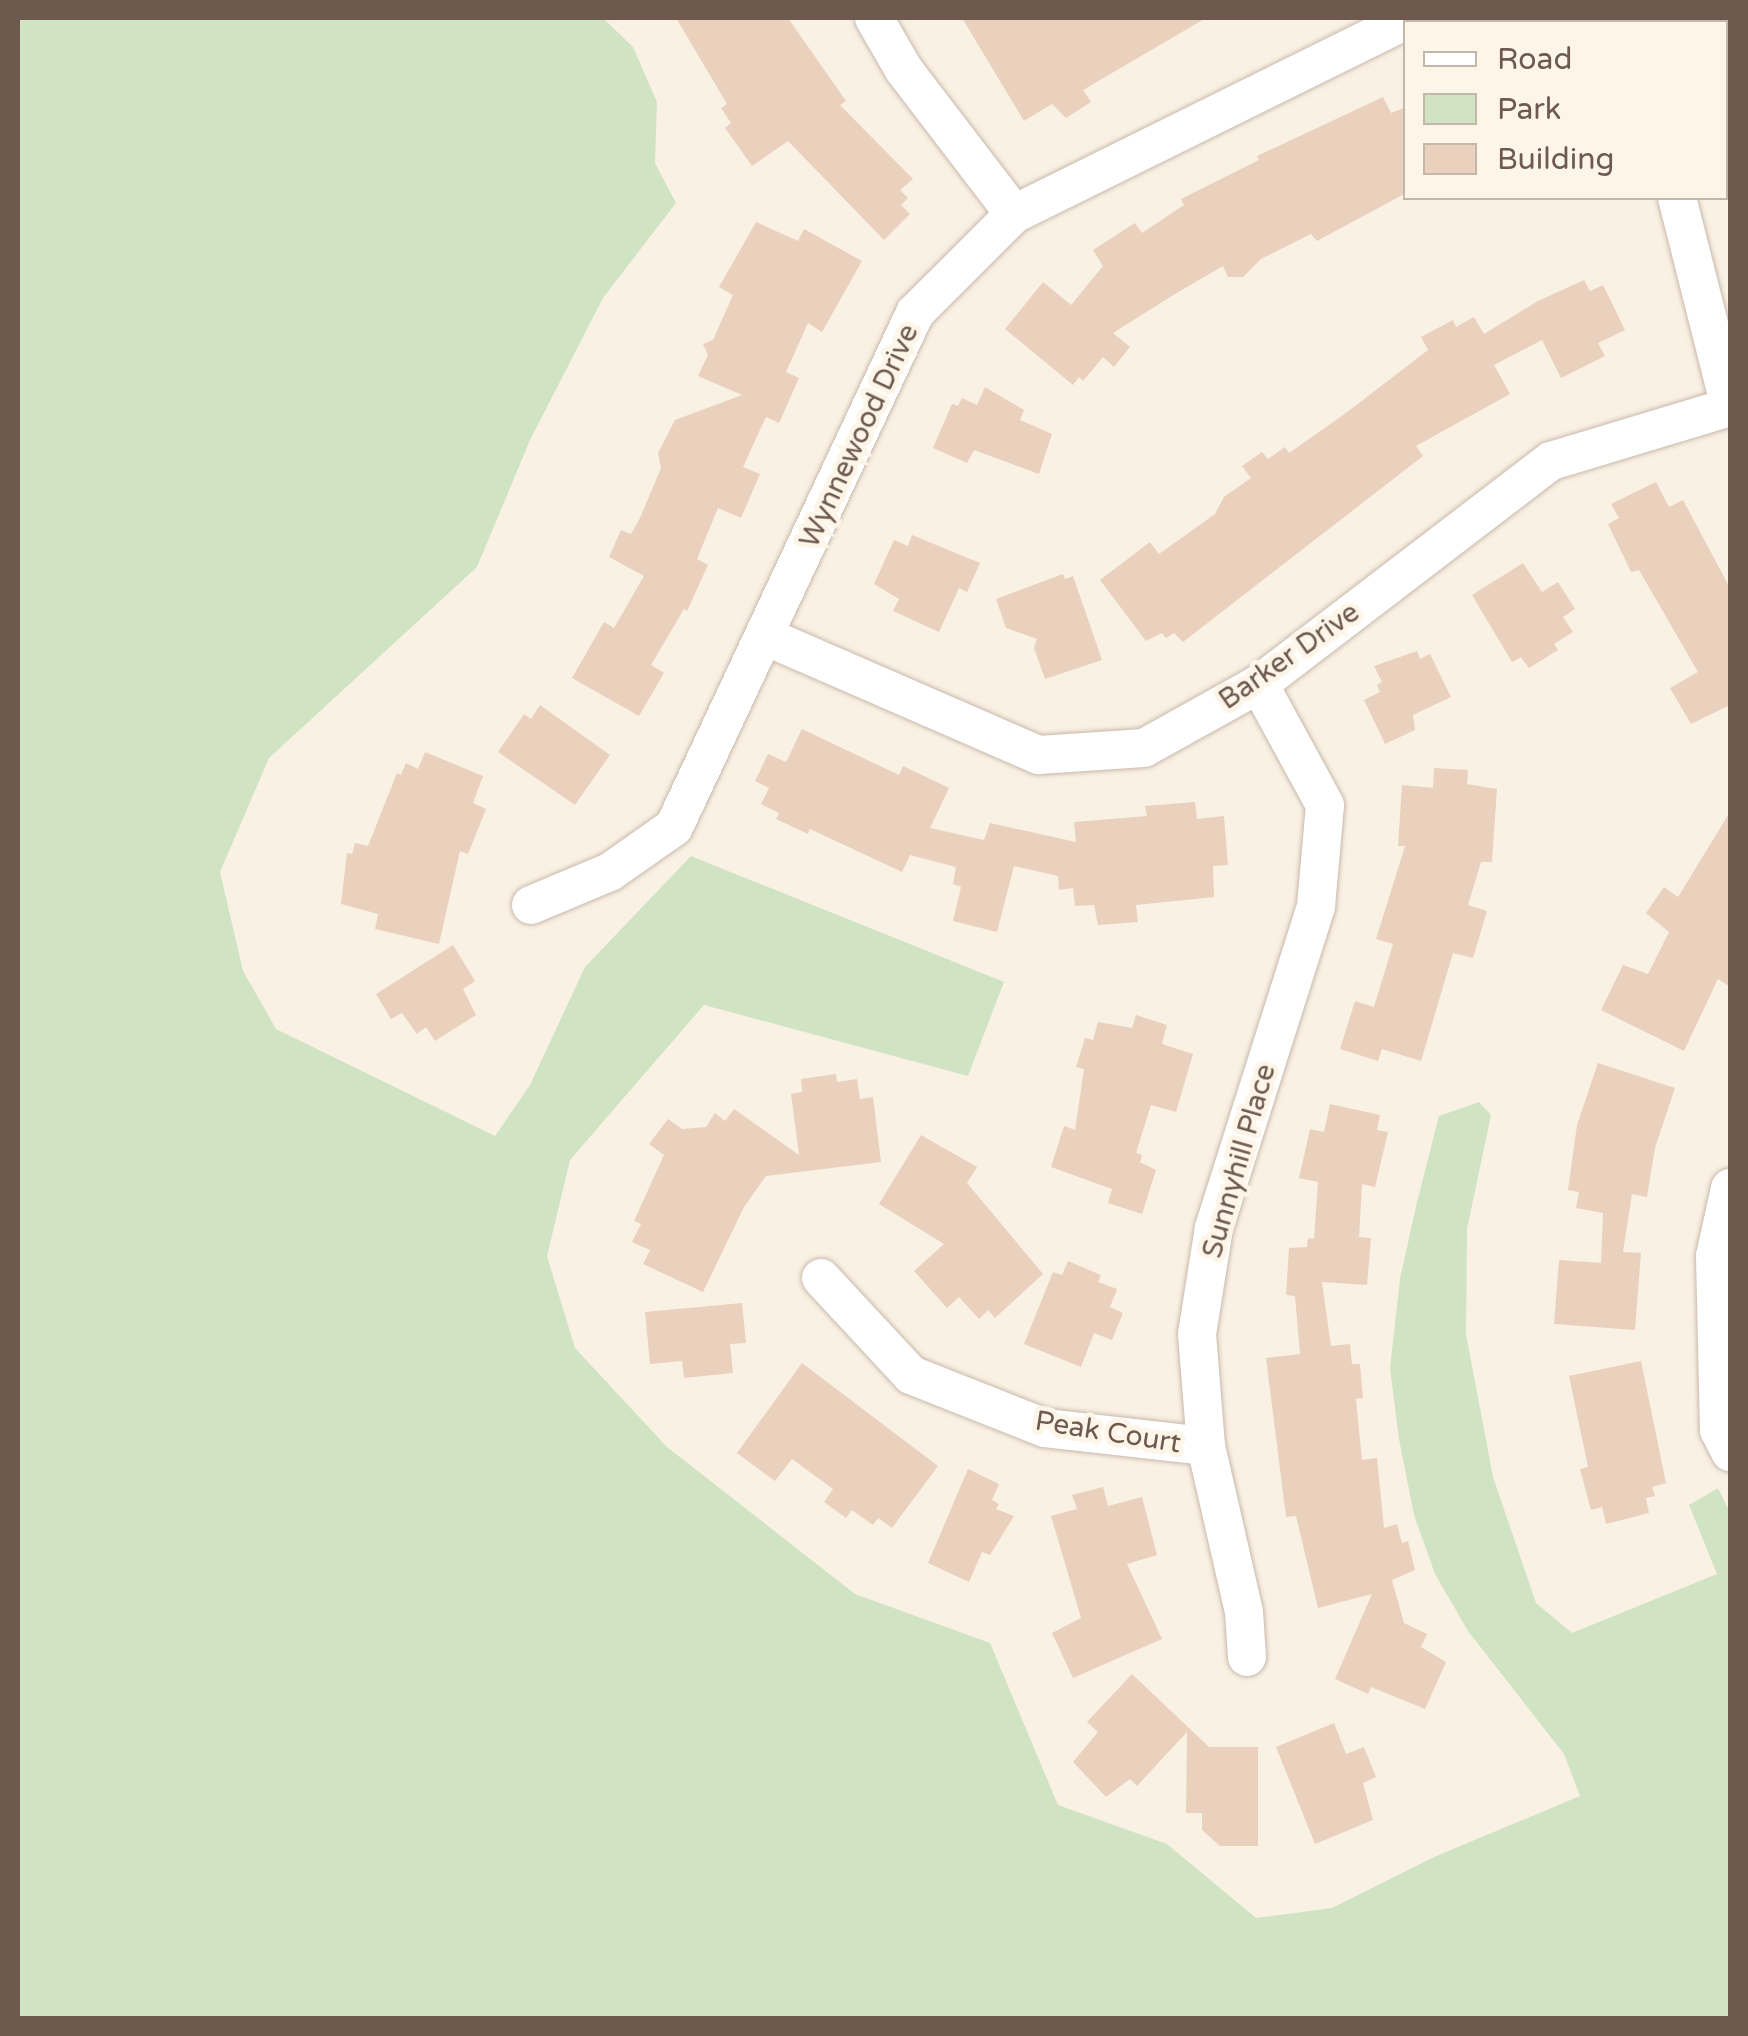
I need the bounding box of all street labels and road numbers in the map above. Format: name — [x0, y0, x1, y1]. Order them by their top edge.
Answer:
street label: Wynnewood Drive — [792, 319, 926, 553]
street label: Barker Drive — [1212, 595, 1366, 717]
street label: Sunnyhill Place — [1195, 1060, 1283, 1262]
street label: Peak Court — [1033, 1404, 1183, 1460]

